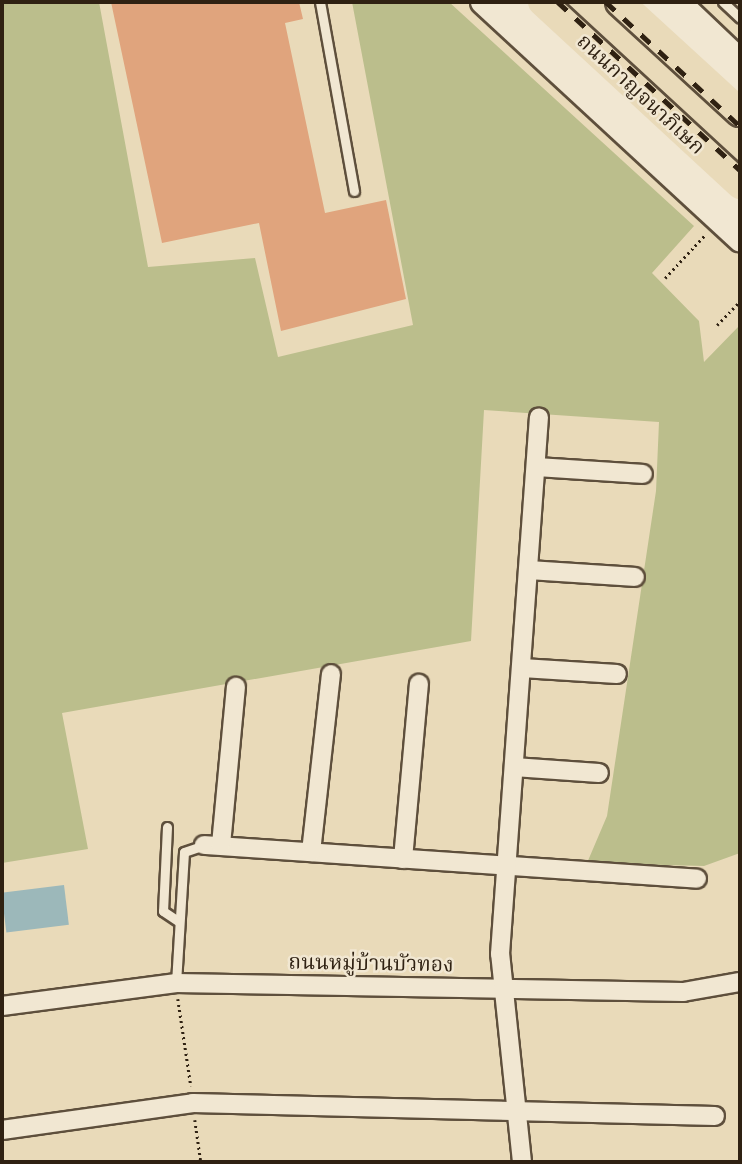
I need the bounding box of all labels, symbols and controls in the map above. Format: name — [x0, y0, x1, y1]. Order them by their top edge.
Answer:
street label: ถนนกาญจนาภิเษก — [572, 28, 710, 160]
street label: ถนนหมู่บ้านบัวทอง — [288, 949, 454, 977]

